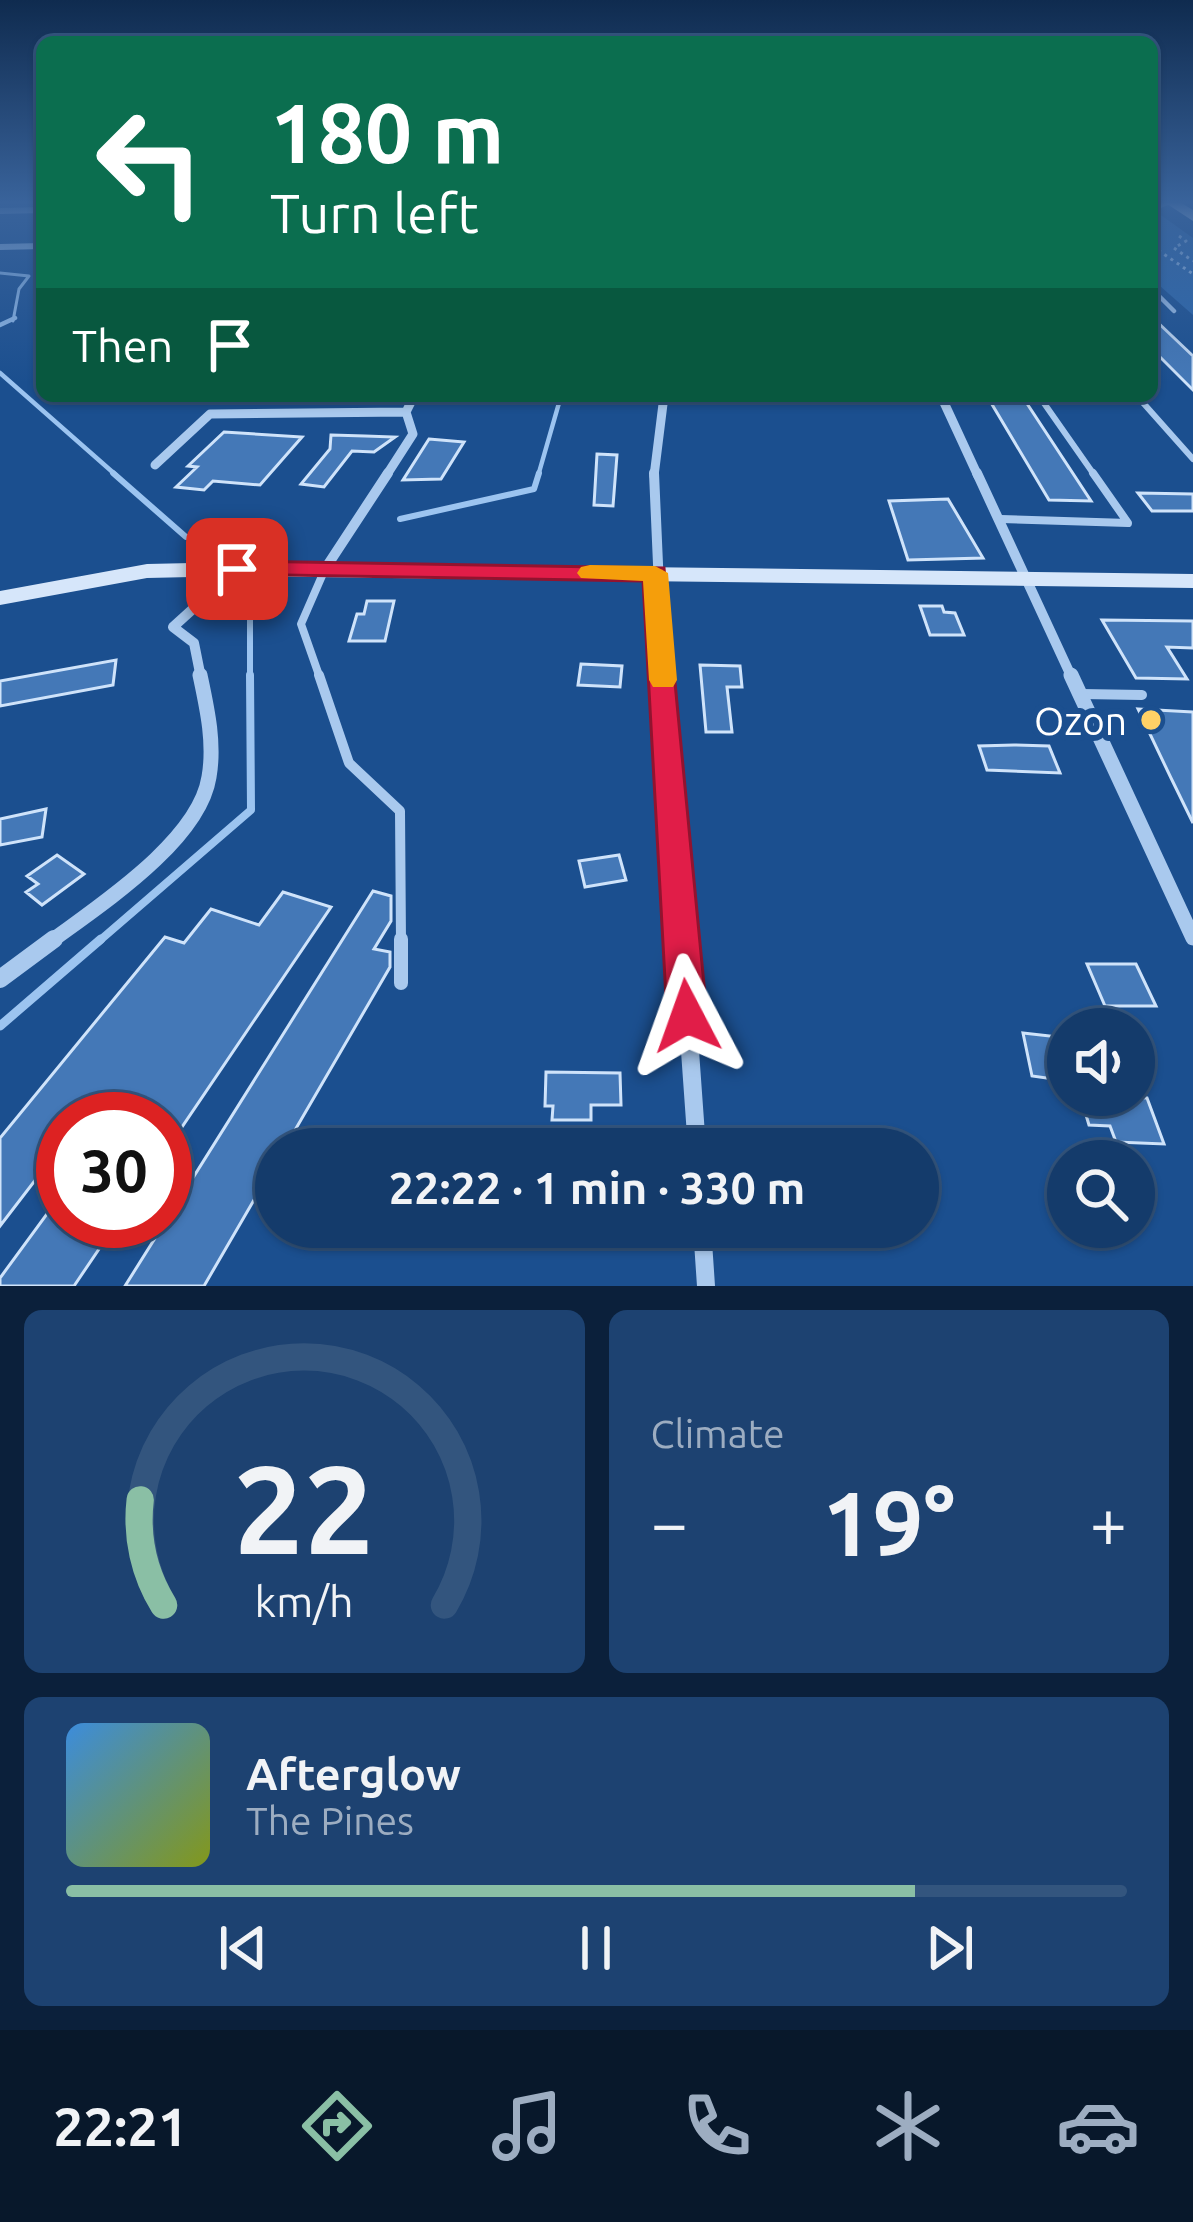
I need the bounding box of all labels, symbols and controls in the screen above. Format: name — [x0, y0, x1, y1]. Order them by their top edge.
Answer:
icon: left — [72, 84, 228, 240]
text: 180 m — [270, 85, 504, 179]
text: Turn left — [270, 183, 479, 243]
icon: arrive — [197, 312, 263, 378]
text: Then — [72, 320, 173, 371]
pin — [186, 518, 288, 620]
icon: arrive — [204, 536, 270, 602]
place label: Ozon — [1034, 699, 1127, 742]
marker: Ozon — [1138, 707, 1164, 733]
position arrow — [624, 953, 750, 1079]
map controls — [1047, 1008, 1155, 1248]
button: sound — [1047, 1008, 1155, 1116]
speed limit sign: 30 — [36, 1092, 192, 1248]
button: search — [1047, 1140, 1155, 1248]
text: 22:22 · 1 min · 330 m — [389, 1162, 805, 1213]
text: Climate — [651, 1412, 785, 1455]
text: 22 — [234, 1438, 375, 1578]
text: 19° — [822, 1472, 955, 1573]
text: − — [651, 1485, 688, 1559]
text: + — [1090, 1485, 1127, 1559]
text: km/h — [255, 1576, 354, 1624]
text: Afterglow — [246, 1748, 461, 1799]
text: The Pines — [246, 1799, 414, 1842]
icon: previous — [210, 1915, 276, 1981]
icon: pause — [563, 1915, 629, 1981]
icon: next — [917, 1915, 983, 1981]
icon: directions — [295, 2084, 379, 2168]
icon: music — [485, 2084, 569, 2168]
icon: phone — [675, 2084, 759, 2168]
icon: climate — [866, 2084, 950, 2168]
icon: car — [1056, 2084, 1140, 2168]
text: 22:21 — [53, 2096, 188, 2156]

